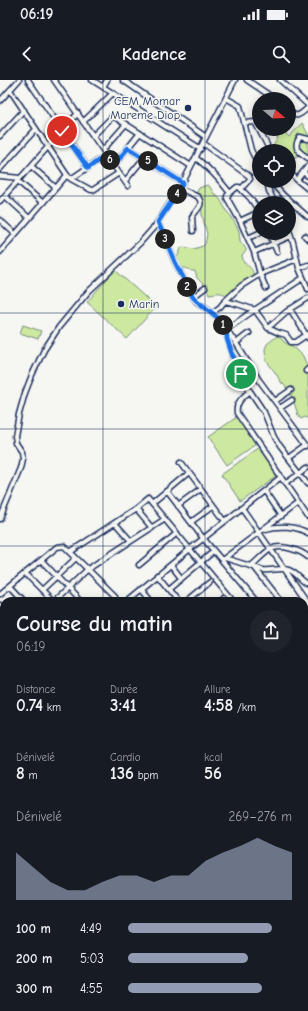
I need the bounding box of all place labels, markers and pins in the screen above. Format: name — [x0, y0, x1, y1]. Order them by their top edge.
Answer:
place label: CEM Momar Mareme Diop — [110, 94, 180, 122]
marker: CEM Momar Mareme Diop — [183, 103, 193, 113]
pin — [45, 114, 79, 148]
pin: 6 — [100, 150, 120, 170]
pin: 5 — [138, 151, 158, 171]
pin: 4 — [167, 184, 187, 204]
pin: 3 — [155, 229, 175, 249]
pin: 2 — [177, 277, 197, 297]
place label: Marin — [129, 297, 159, 311]
marker: Marin — [116, 299, 126, 309]
pin: 1 — [213, 315, 233, 335]
pin — [224, 357, 258, 391]

